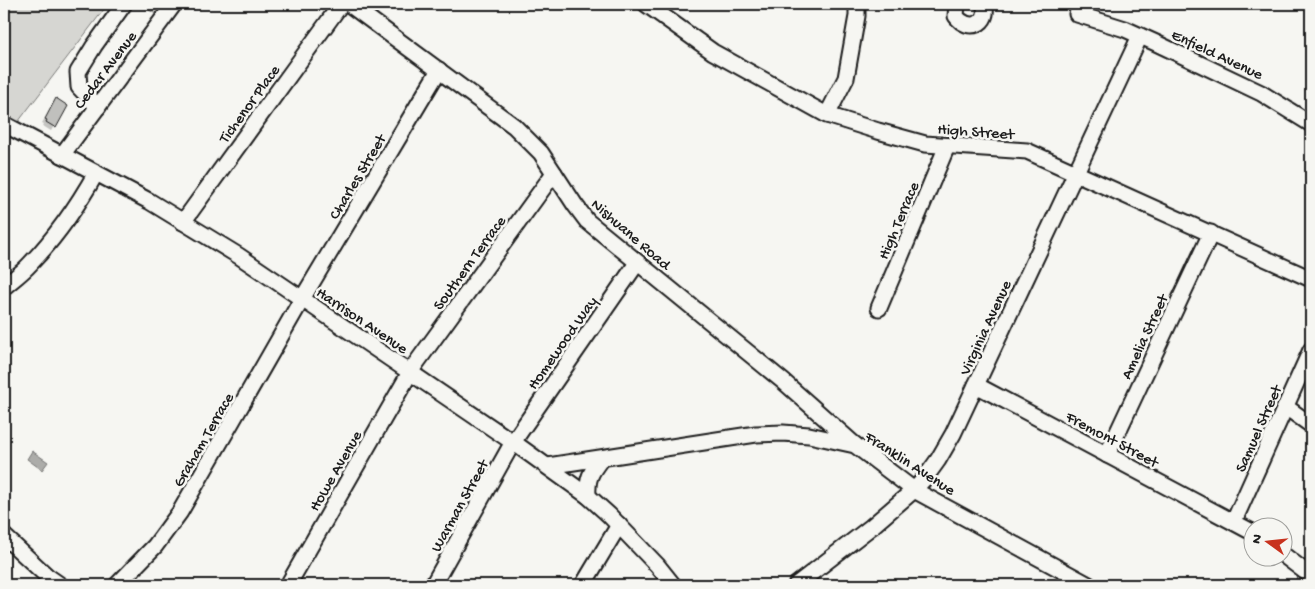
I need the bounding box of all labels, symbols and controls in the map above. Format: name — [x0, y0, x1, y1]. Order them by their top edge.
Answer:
street label: Enfield Avenue — [1168, 27, 1266, 86]
street label: Cedar Avenue — [71, 28, 143, 114]
street label: Tichenor Place — [215, 62, 286, 149]
street label: High Street — [937, 121, 1016, 146]
street label: Charles Street — [326, 131, 393, 224]
street label: High Terrace — [875, 179, 925, 263]
street label: Nishuane Road — [586, 196, 675, 276]
street label: Southern Terrace — [430, 213, 512, 315]
street label: Virginia Avenue — [956, 277, 1018, 380]
street label: Harrison Avenue — [312, 284, 411, 360]
street label: Amelia Street — [1118, 291, 1175, 383]
street label: Homewood Way — [525, 294, 603, 394]
street label: Samuel Street — [1233, 382, 1288, 476]
street label: Graham Terrace — [170, 390, 240, 491]
street label: Fremont Street — [1061, 408, 1162, 474]
street label: Howe Avenue — [306, 427, 368, 515]
street label: Franklin Avenue — [859, 428, 958, 502]
street label: Warman Street — [428, 456, 495, 556]
north arrow — [1242, 516, 1292, 566]
text: N — [1248, 533, 1267, 546]

